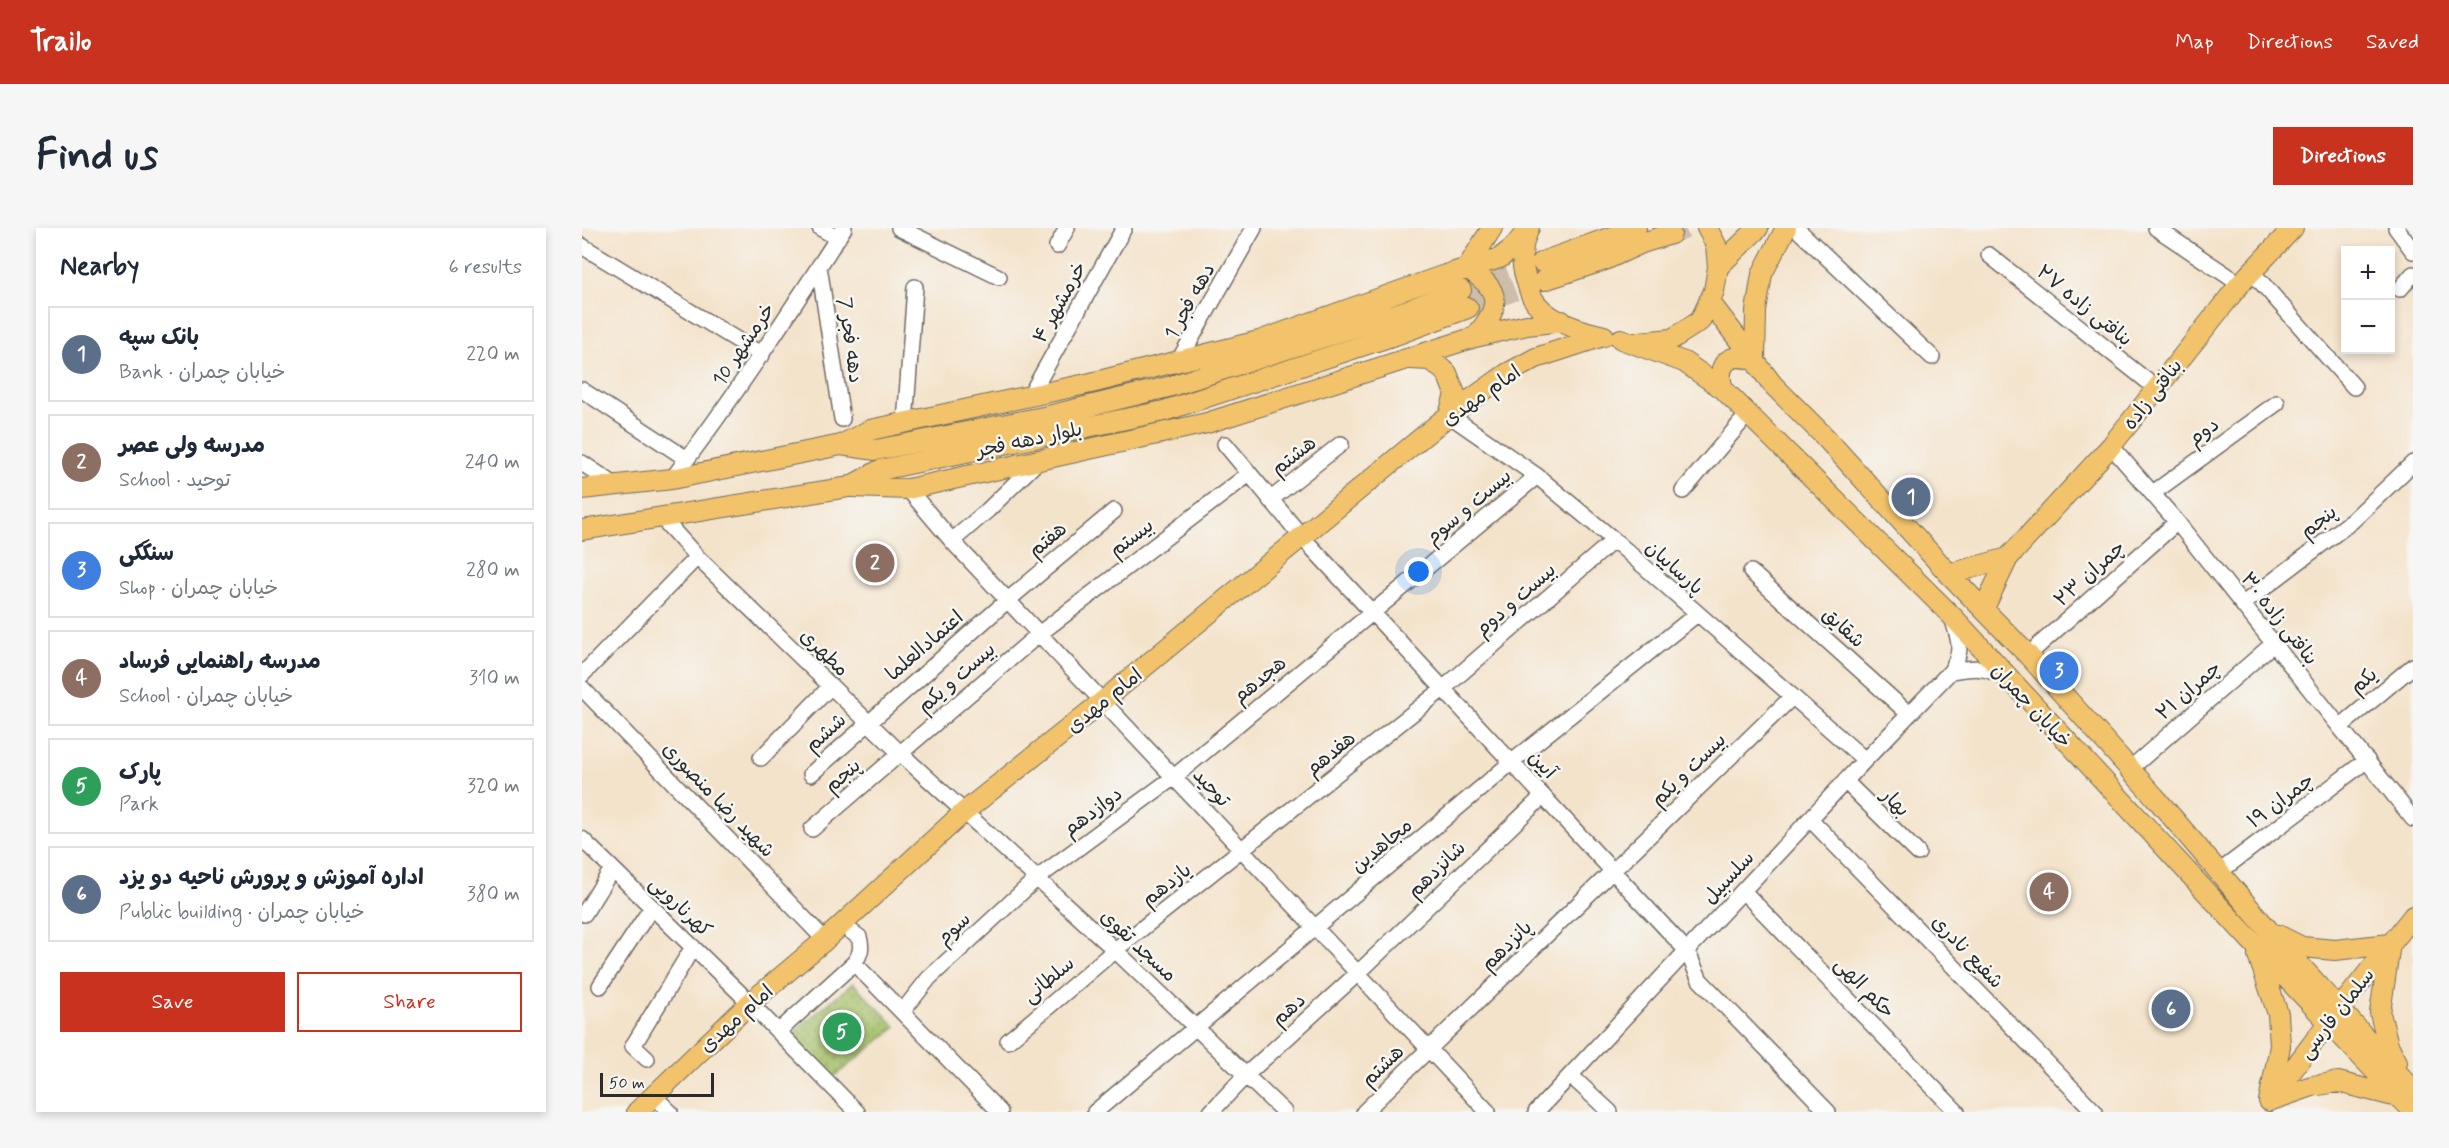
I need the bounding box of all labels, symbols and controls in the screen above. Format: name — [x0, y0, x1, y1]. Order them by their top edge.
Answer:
text: Trailo — [30, 24, 91, 61]
text: Map — [2175, 28, 2214, 56]
text: Directions — [2247, 28, 2333, 56]
text: Saved — [2366, 28, 2419, 56]
button: Directions — [2273, 127, 2413, 185]
text: Find us — [36, 129, 158, 184]
map controls — [2341, 246, 2395, 354]
button: + — [2341, 246, 2395, 300]
text: Nearby — [60, 250, 139, 284]
text: 6 results — [449, 254, 522, 281]
street label: خرمشهر ۴ — [1027, 257, 1094, 348]
street label: دهه فجر 1 — [1158, 259, 1222, 345]
street label: بنافتی زاده ۲۷ — [2030, 259, 2138, 353]
street label: دهه فجر 7 — [830, 296, 869, 385]
street label: خرمشهر 10 — [707, 298, 782, 392]
button: − — [2341, 300, 2395, 354]
text: بانک سپه — [119, 324, 199, 352]
text: 1 — [77, 341, 86, 368]
text: 220 m — [466, 341, 520, 368]
street label: بنافتی زاده — [2117, 354, 2189, 436]
text: Bank · خیابان چمران — [119, 359, 286, 386]
street label: امام مهدی — [1437, 359, 1527, 433]
street label: دوم — [2183, 412, 2226, 453]
street label: بلوار دهه فجر — [972, 416, 1085, 465]
street label: هشتم — [1266, 430, 1322, 482]
text: مدرسه ولی عصر — [119, 432, 265, 460]
text: 2 — [77, 449, 86, 476]
text: 240 m — [465, 449, 520, 476]
street label: بیست و سوم — [1420, 463, 1519, 552]
text: School · توحید — [119, 467, 230, 494]
pin: 1 — [1892, 474, 1930, 520]
street label: پنجم — [2295, 499, 2343, 545]
street label: بیستم — [1104, 512, 1160, 564]
street label: هفتم — [1023, 516, 1073, 564]
street label: پارساییان — [1639, 535, 1709, 602]
street label: چمران ۲۳ — [2048, 535, 2132, 613]
text: سنگکی — [119, 540, 174, 568]
pin: 2 — [856, 540, 894, 586]
text: 3 — [77, 557, 86, 584]
text: 280 m — [466, 557, 520, 584]
your location — [1404, 557, 1433, 586]
street label: بیست و دوم — [1469, 557, 1563, 644]
street label: بنافتی زاده ۳۰ — [2234, 567, 2324, 671]
text: Shop · خیابان چمران — [119, 575, 278, 602]
street label: شقایق — [1816, 602, 1870, 655]
street label: اعتمادالعلما — [880, 605, 970, 687]
street label: مطهری — [793, 623, 854, 683]
street label: بیست و یکم — [912, 637, 1002, 720]
text: مدرسه راهنمایی فرساد — [119, 648, 321, 676]
pin: 3 — [2040, 648, 2078, 694]
street label: هجدهم — [1227, 650, 1293, 711]
street label: چمران ۲۱ — [2151, 655, 2227, 727]
street label: خیابان چمران — [1985, 658, 2077, 754]
street label: امام مهدی — [1061, 662, 1149, 740]
street label: یکم — [2344, 662, 2383, 701]
text: 4 — [76, 665, 87, 692]
text: 310 m — [469, 665, 520, 692]
text: School · خیابان چمران — [119, 683, 293, 710]
street label: ششم — [799, 707, 853, 759]
street label: هفدهم — [1300, 726, 1362, 784]
street label: بیست و یکم — [1645, 727, 1733, 813]
street label: شهید رضا منصوری — [656, 736, 780, 864]
street label: آیین — [1522, 745, 1563, 786]
street label: پنجم — [819, 753, 867, 800]
text: پارک — [119, 759, 161, 787]
street label: توحید — [1186, 763, 1236, 814]
street label: چمران ۱۹ — [2242, 767, 2320, 835]
text: 5 — [76, 773, 88, 800]
text: 320 m — [467, 773, 520, 800]
street label: دوازدهم — [1058, 781, 1129, 844]
street label: بهار — [1873, 781, 1915, 823]
text: Park — [119, 791, 159, 818]
street label: مجاهدین — [1345, 812, 1418, 880]
street label: شانزدهم — [1402, 835, 1472, 905]
street label: سلسبیل — [1697, 845, 1761, 911]
street label: یازدهم — [1136, 857, 1198, 913]
text: اداره آموزش و پرورش ناحیه دو یزد — [119, 864, 424, 892]
street label: کهرنارویی — [643, 870, 717, 944]
pin: 4 — [2030, 870, 2068, 914]
text: 6 — [76, 881, 87, 908]
text: 380 m — [467, 881, 520, 908]
text: Public building · خیابان چمران — [119, 899, 365, 926]
street label: مسجد تقوی — [1094, 904, 1182, 989]
street label: سوم — [931, 906, 978, 953]
street label: شفیع نادری — [1925, 909, 2009, 995]
street label: پانزدهم — [1475, 915, 1539, 977]
street label: سلطانی — [1017, 950, 1081, 1010]
street label: حکم الهی — [1827, 951, 1900, 1026]
street label: سلمان فارسی — [2293, 963, 2381, 1065]
button: Save — [60, 972, 285, 1032]
button: Share — [297, 972, 522, 1032]
street label: امام مهدی — [694, 979, 780, 1059]
pin: 6 — [2152, 986, 2190, 1032]
street label: دهم — [1266, 987, 1312, 1033]
pin: 5 — [822, 1010, 862, 1054]
street label: هشتم — [1355, 1039, 1411, 1093]
scale bar — [600, 1070, 714, 1098]
text: 50 m — [609, 1073, 645, 1094]

